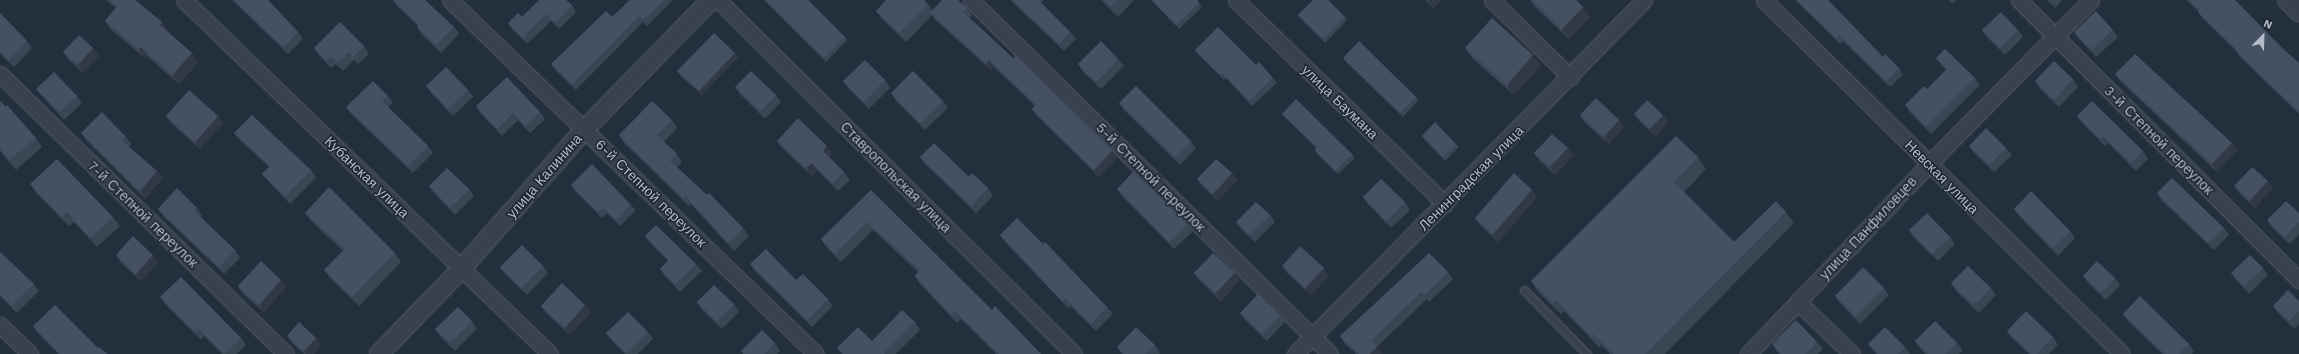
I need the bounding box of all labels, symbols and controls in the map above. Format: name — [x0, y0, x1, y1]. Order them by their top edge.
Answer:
north arrow — [2243, 16, 2283, 56]
text: N — [2262, 17, 2274, 32]
street label: улица Баумана — [1298, 61, 1382, 143]
street label: 3-й Степной переулок — [2101, 82, 2217, 198]
street label: Ставропольская улица — [837, 118, 955, 236]
street label: 5-й Степной переулок — [1093, 119, 1209, 235]
street label: Ленинградская улица — [1415, 122, 1527, 234]
street label: улица Калинина — [503, 130, 585, 222]
street label: Кубанская улица — [321, 133, 413, 221]
street label: 6-й Степной переулок — [592, 136, 710, 250]
street label: Невская улица — [1902, 137, 1982, 217]
street label: 7-й Степной переулок — [85, 157, 201, 271]
street label: улица Панфиловцев — [1816, 173, 1920, 283]

